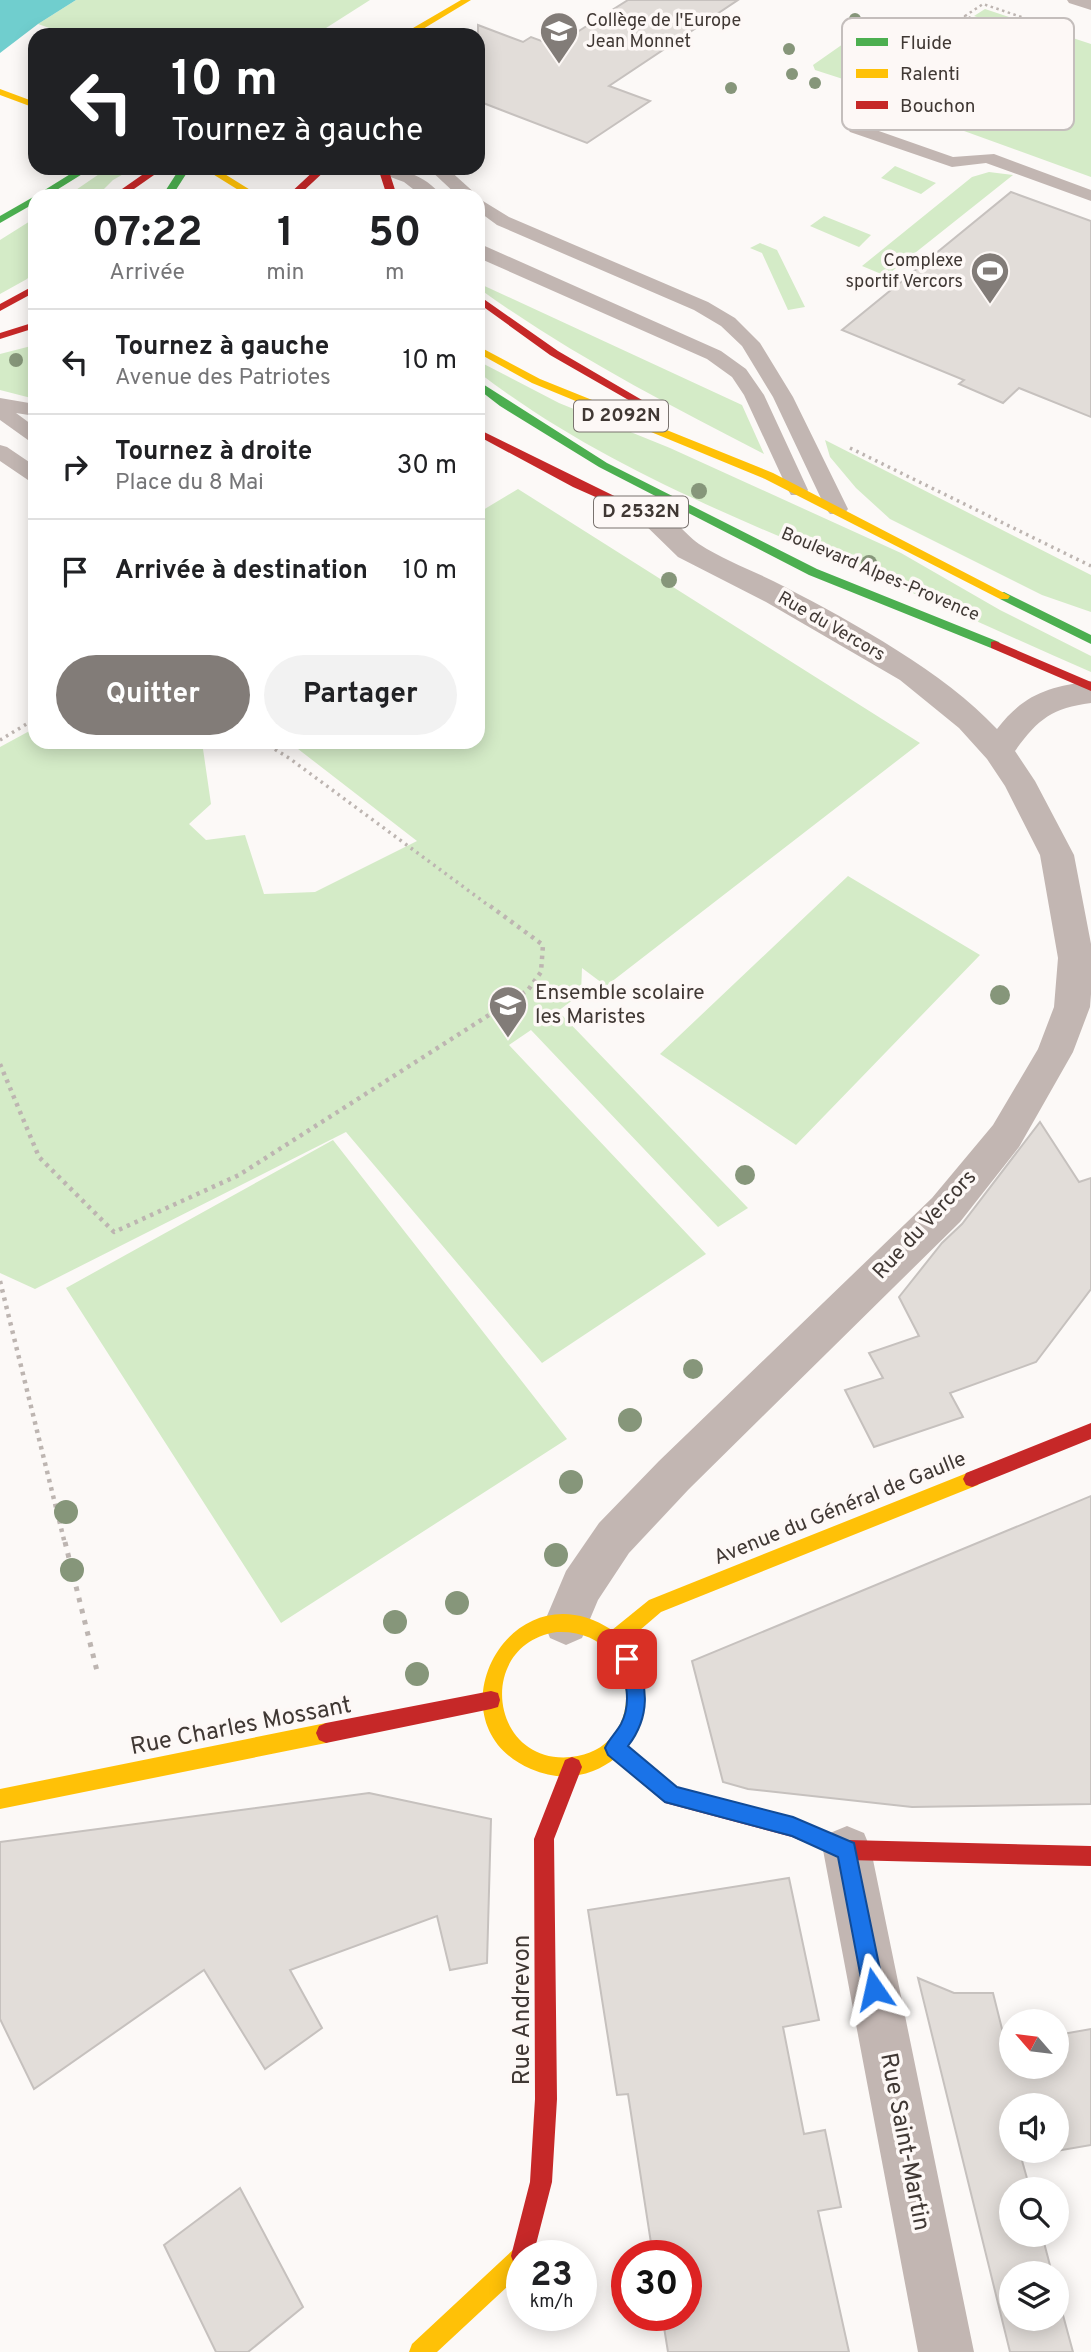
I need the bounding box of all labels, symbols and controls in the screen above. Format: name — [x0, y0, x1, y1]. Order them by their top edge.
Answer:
school or university icon: Collège de l'Europe Jean Monnet — [538, 10, 580, 65]
place label: Collège de l'Europe Jean Monnet — [586, 10, 741, 54]
legend — [842, 18, 1074, 130]
text: Fluide — [900, 32, 952, 56]
text: 10 m — [171, 51, 278, 113]
icon: left — [56, 56, 147, 147]
text: Ralenti — [900, 63, 960, 87]
text: Bouchon — [900, 95, 976, 119]
text: Tournez à gauche — [171, 112, 423, 152]
text: 07:22 — [92, 208, 203, 261]
text: 1 — [277, 208, 294, 261]
text: 50 — [368, 208, 421, 261]
place label: Complexe sportif Vercors — [846, 250, 963, 294]
sports icon: Complexe sportif Vercors — [969, 250, 1011, 305]
text: Arrivée — [109, 259, 185, 288]
text: min — [266, 259, 305, 288]
text: m — [385, 259, 405, 288]
text: Tournez à gauche — [115, 331, 329, 364]
icon: left — [56, 343, 94, 381]
text: 10 m — [402, 345, 457, 378]
text: Avenue des Patriotes — [115, 364, 331, 393]
road number: D 2092N — [574, 400, 668, 432]
text: Tournez à droite — [115, 436, 312, 469]
icon: right — [56, 448, 94, 486]
text: 30 m — [397, 450, 457, 483]
text: Place du 8 Mai — [115, 469, 264, 498]
road number: D 2532N — [594, 496, 688, 527]
street label: Boulevard Alpes-Provence — [777, 523, 983, 627]
icon: arrive — [56, 553, 94, 591]
text: Arrivée à destination — [115, 555, 368, 588]
text: 10 m — [402, 555, 457, 588]
street label: Rue du Vercors — [773, 587, 889, 667]
button: Quitter — [56, 655, 250, 735]
button: Partager — [264, 655, 457, 735]
place label: Ensemble scolaire les Maristes — [535, 980, 705, 1031]
school or university icon: Ensemble scolaire les Maristes — [487, 984, 529, 1039]
street label: Rue du Vercors — [867, 1165, 983, 1285]
street label: Avenue du Général de Gaulle — [710, 1446, 970, 1572]
pin — [597, 1629, 657, 1689]
icon: arrive — [608, 1640, 646, 1678]
street label: Rue Charles Mossant — [128, 1691, 354, 1763]
street label: Rue Andrevon — [508, 1935, 538, 2085]
position arrow — [837, 1952, 911, 2026]
north arrow — [999, 2009, 1069, 2079]
map controls — [999, 2009, 1069, 2331]
street label: Rue Saint-Martin — [872, 2051, 936, 2233]
button: sound — [999, 2093, 1069, 2163]
button: search — [999, 2177, 1069, 2247]
speed limit sign: 30 — [611, 2240, 702, 2331]
text: 23 — [530, 2254, 573, 2298]
button: layers — [999, 2261, 1069, 2331]
text: km/h — [530, 2291, 573, 2314]

